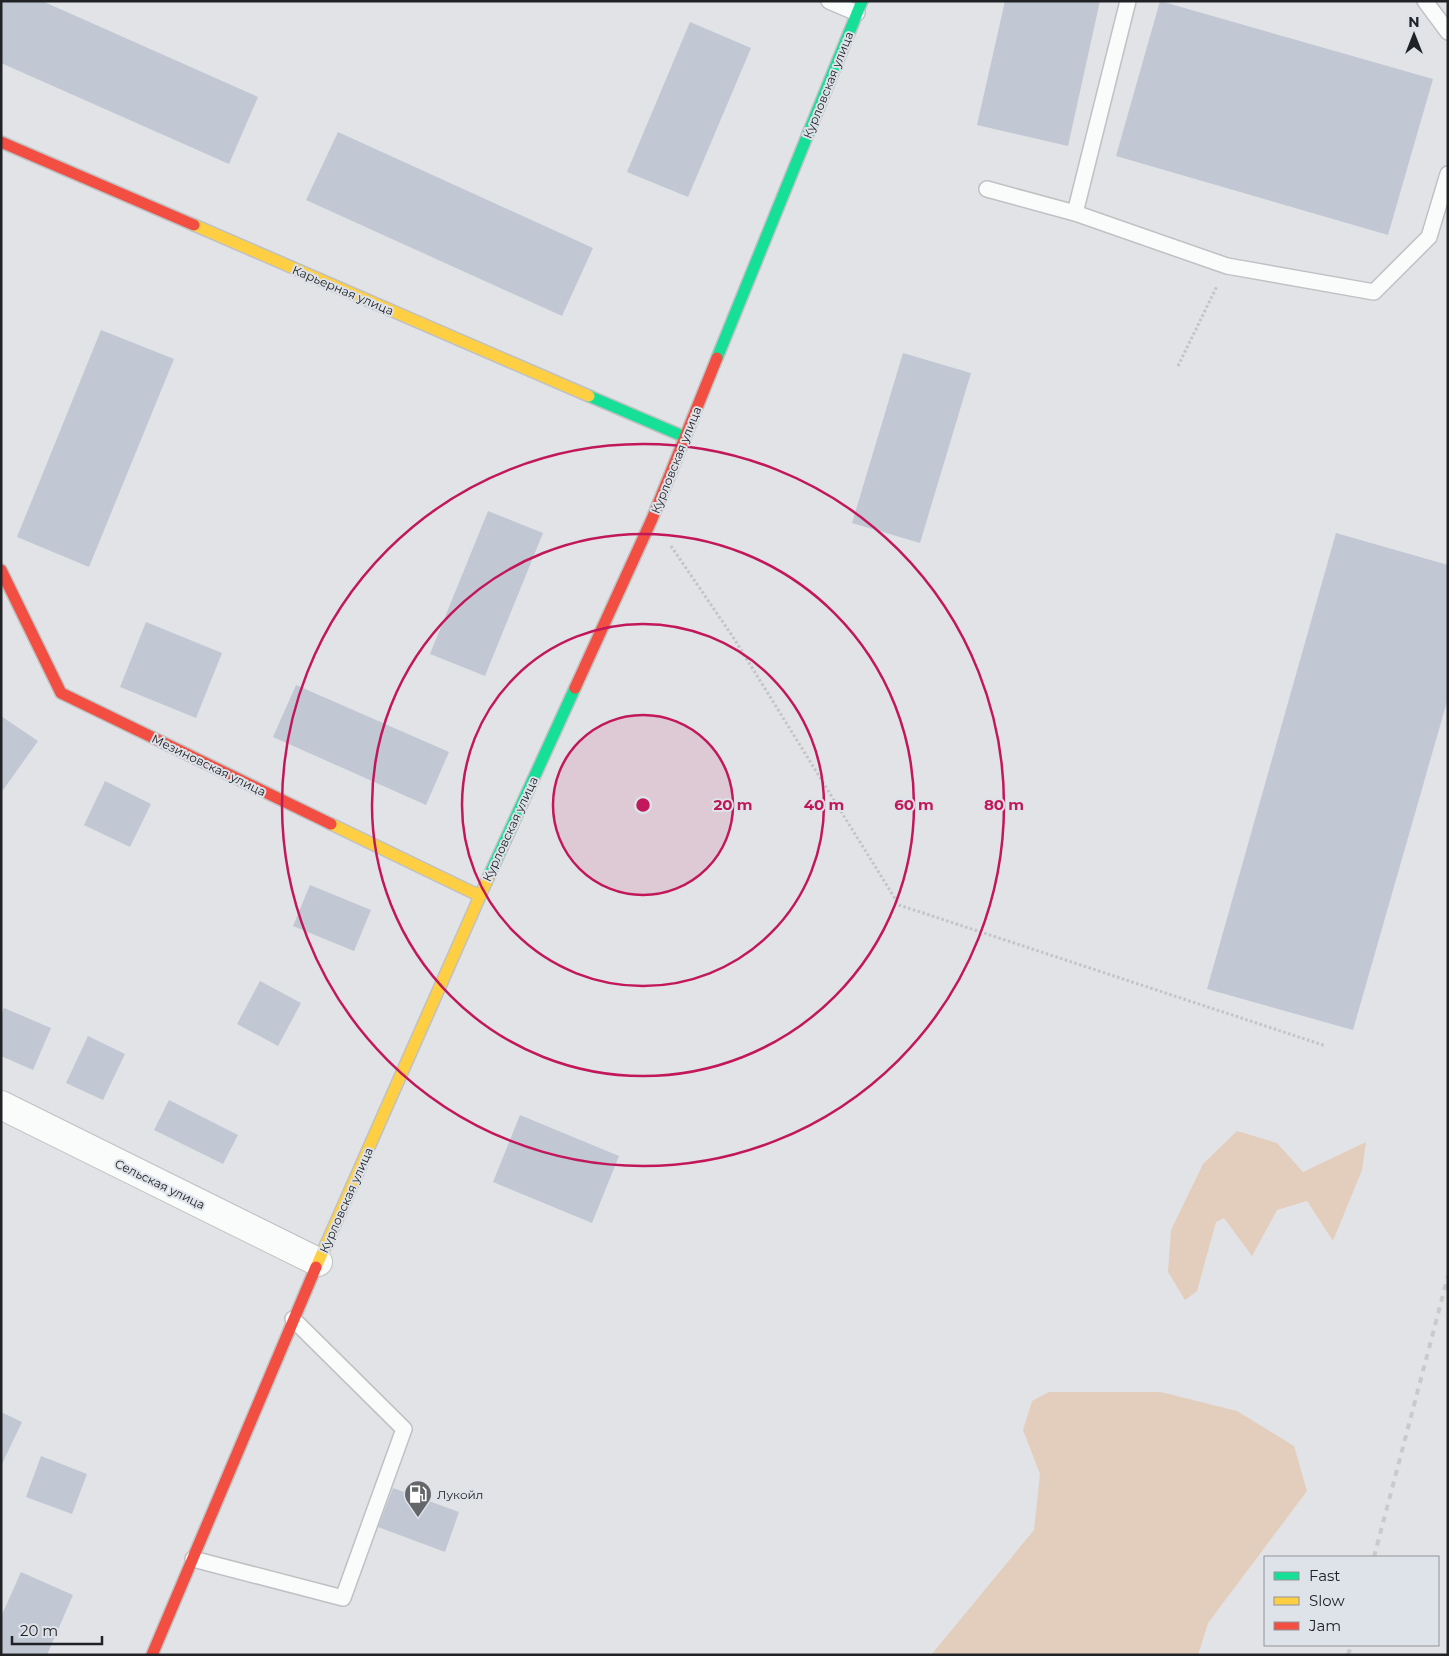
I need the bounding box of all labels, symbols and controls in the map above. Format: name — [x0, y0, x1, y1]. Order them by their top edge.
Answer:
north arrow — [1389, 10, 1439, 60]
text: N — [1408, 13, 1420, 31]
street label: Курловская улица — [800, 29, 856, 141]
street label: Карьерная улица — [290, 262, 396, 318]
street label: Курловская улица — [648, 404, 704, 516]
street label: Мезиновская улица — [149, 731, 269, 799]
street label: Курловская улица — [479, 774, 541, 884]
text: 20 m — [713, 795, 753, 814]
text: 40 m — [804, 795, 844, 814]
text: 60 m — [894, 795, 934, 814]
text: 80 m — [984, 795, 1024, 814]
centre of rings — [634, 796, 652, 814]
street label: Курловская улица — [316, 1145, 376, 1255]
street label: Сельская улица — [112, 1156, 208, 1212]
fuel station icon: Лукойл — [403, 1479, 433, 1518]
place label: Лукойл — [437, 1487, 483, 1502]
legend — [1264, 1556, 1439, 1646]
text: Fast — [1309, 1566, 1340, 1585]
text: Slow — [1309, 1591, 1345, 1610]
scale bar — [12, 1614, 102, 1646]
text: Jam — [1308, 1616, 1341, 1635]
text: 20 m — [20, 1621, 58, 1640]

